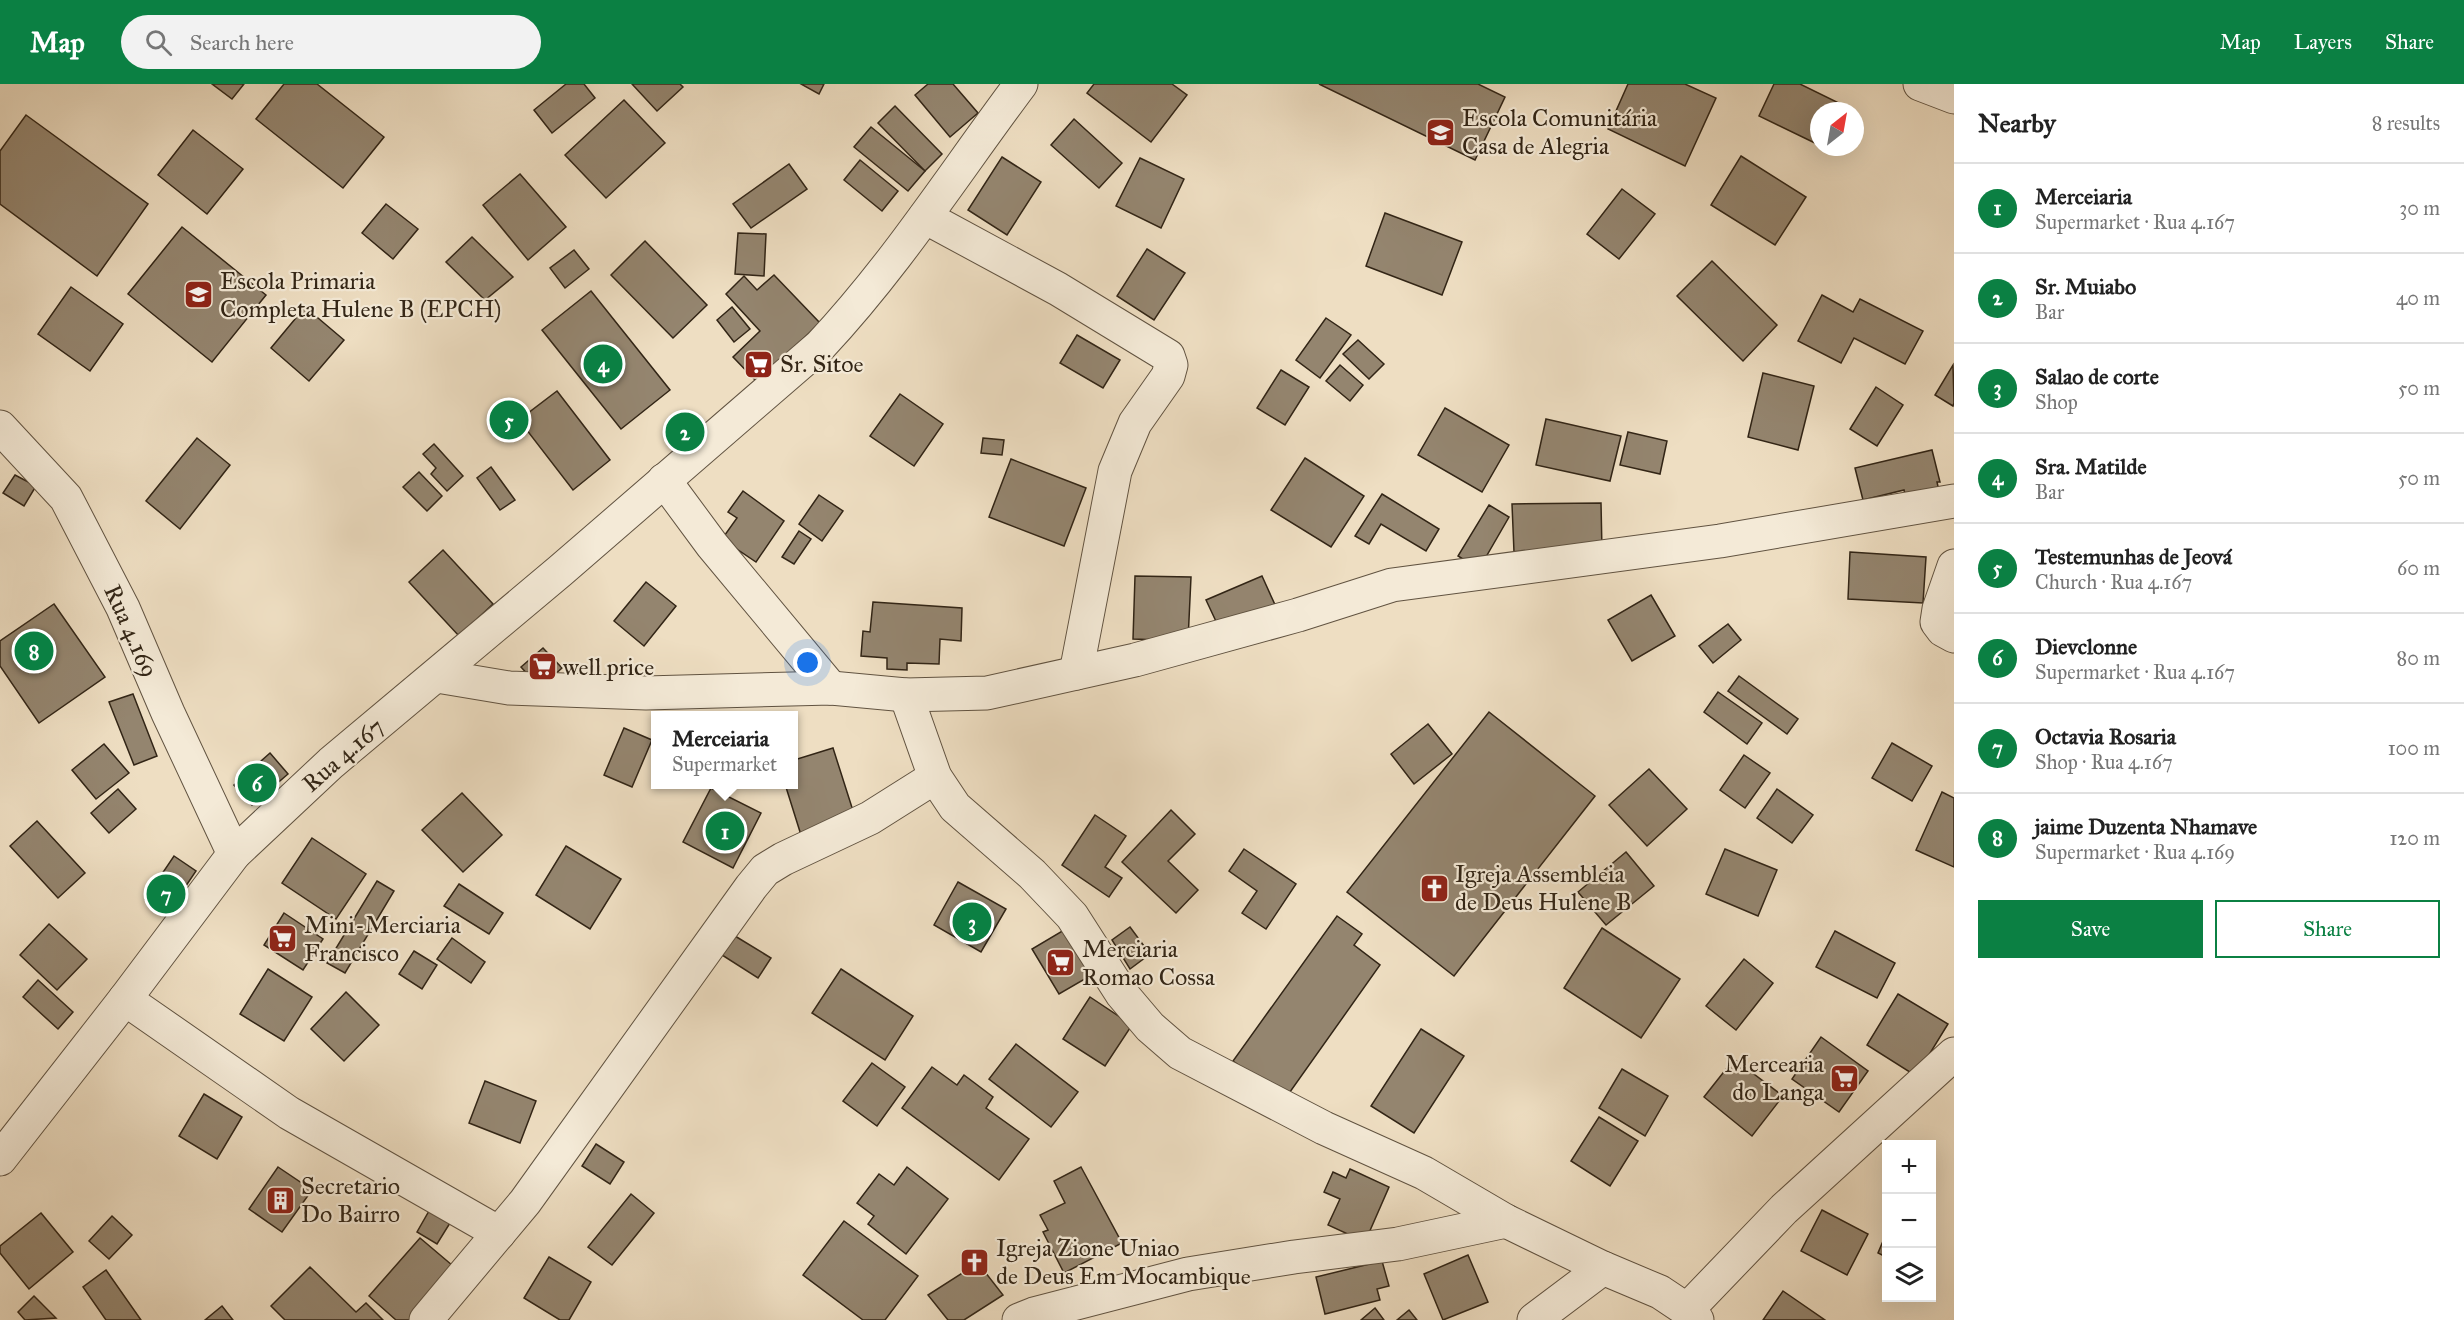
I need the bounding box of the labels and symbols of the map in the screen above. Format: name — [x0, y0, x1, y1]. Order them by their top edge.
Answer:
north arrow — [1810, 102, 1864, 156]
place label: Escola Comunitária Casa de Alegria — [1462, 103, 1658, 161]
school or university icon: Escola Comunitária Casa de Alegria — [1425, 116, 1457, 148]
place label: Escola Primaria Completa Hulene B (EPCH) — [220, 266, 501, 324]
school or university icon: Escola Primaria Completa Hulene B (EPCH) — [183, 279, 215, 311]
pin: 4 — [584, 342, 622, 386]
supermarket icon: Sr. Sitoe — [743, 348, 775, 380]
place label: Sr. Sitoe — [780, 349, 863, 379]
pin: 5 — [490, 398, 528, 442]
pin: 2 — [666, 410, 704, 454]
street label: Rua 4.169 — [97, 580, 165, 682]
pin: 8 — [15, 628, 54, 674]
your location — [793, 648, 822, 677]
supermarket icon: well price — [526, 651, 558, 683]
place label: well price — [563, 652, 654, 682]
street label: Rua 4.167 — [296, 711, 390, 799]
pin: 6 — [238, 760, 276, 806]
pin: 1 — [706, 808, 744, 854]
place label: Igreja Assembleia de Deus Hulene B — [1455, 859, 1632, 917]
pin: 7 — [146, 872, 186, 916]
church icon: Igreja Assembleia de Deus Hulene B — [1418, 872, 1450, 904]
pin: 3 — [952, 900, 992, 944]
place label: Mini-Merciaria Francisco — [304, 910, 462, 968]
supermarket icon: Mini-Merciaria Francisco — [267, 923, 299, 955]
place label: Merciaria Romao Cossa — [1082, 934, 1216, 992]
supermarket icon: Merciaria Romao Cossa — [1045, 947, 1077, 979]
place label: Mercearia do Langa — [1725, 1049, 1825, 1107]
supermarket icon: Mercearia do Langa — [1829, 1062, 1861, 1094]
place label: Secretario Do Bairro — [301, 1171, 400, 1229]
building icon: Secretario Do Bairro — [264, 1184, 296, 1216]
place label: Igreja Zione Uniao de Deus Em Mocambique — [996, 1233, 1251, 1291]
church icon: Igreja Zione Uniao de Deus Em Mocambique — [959, 1246, 991, 1278]

